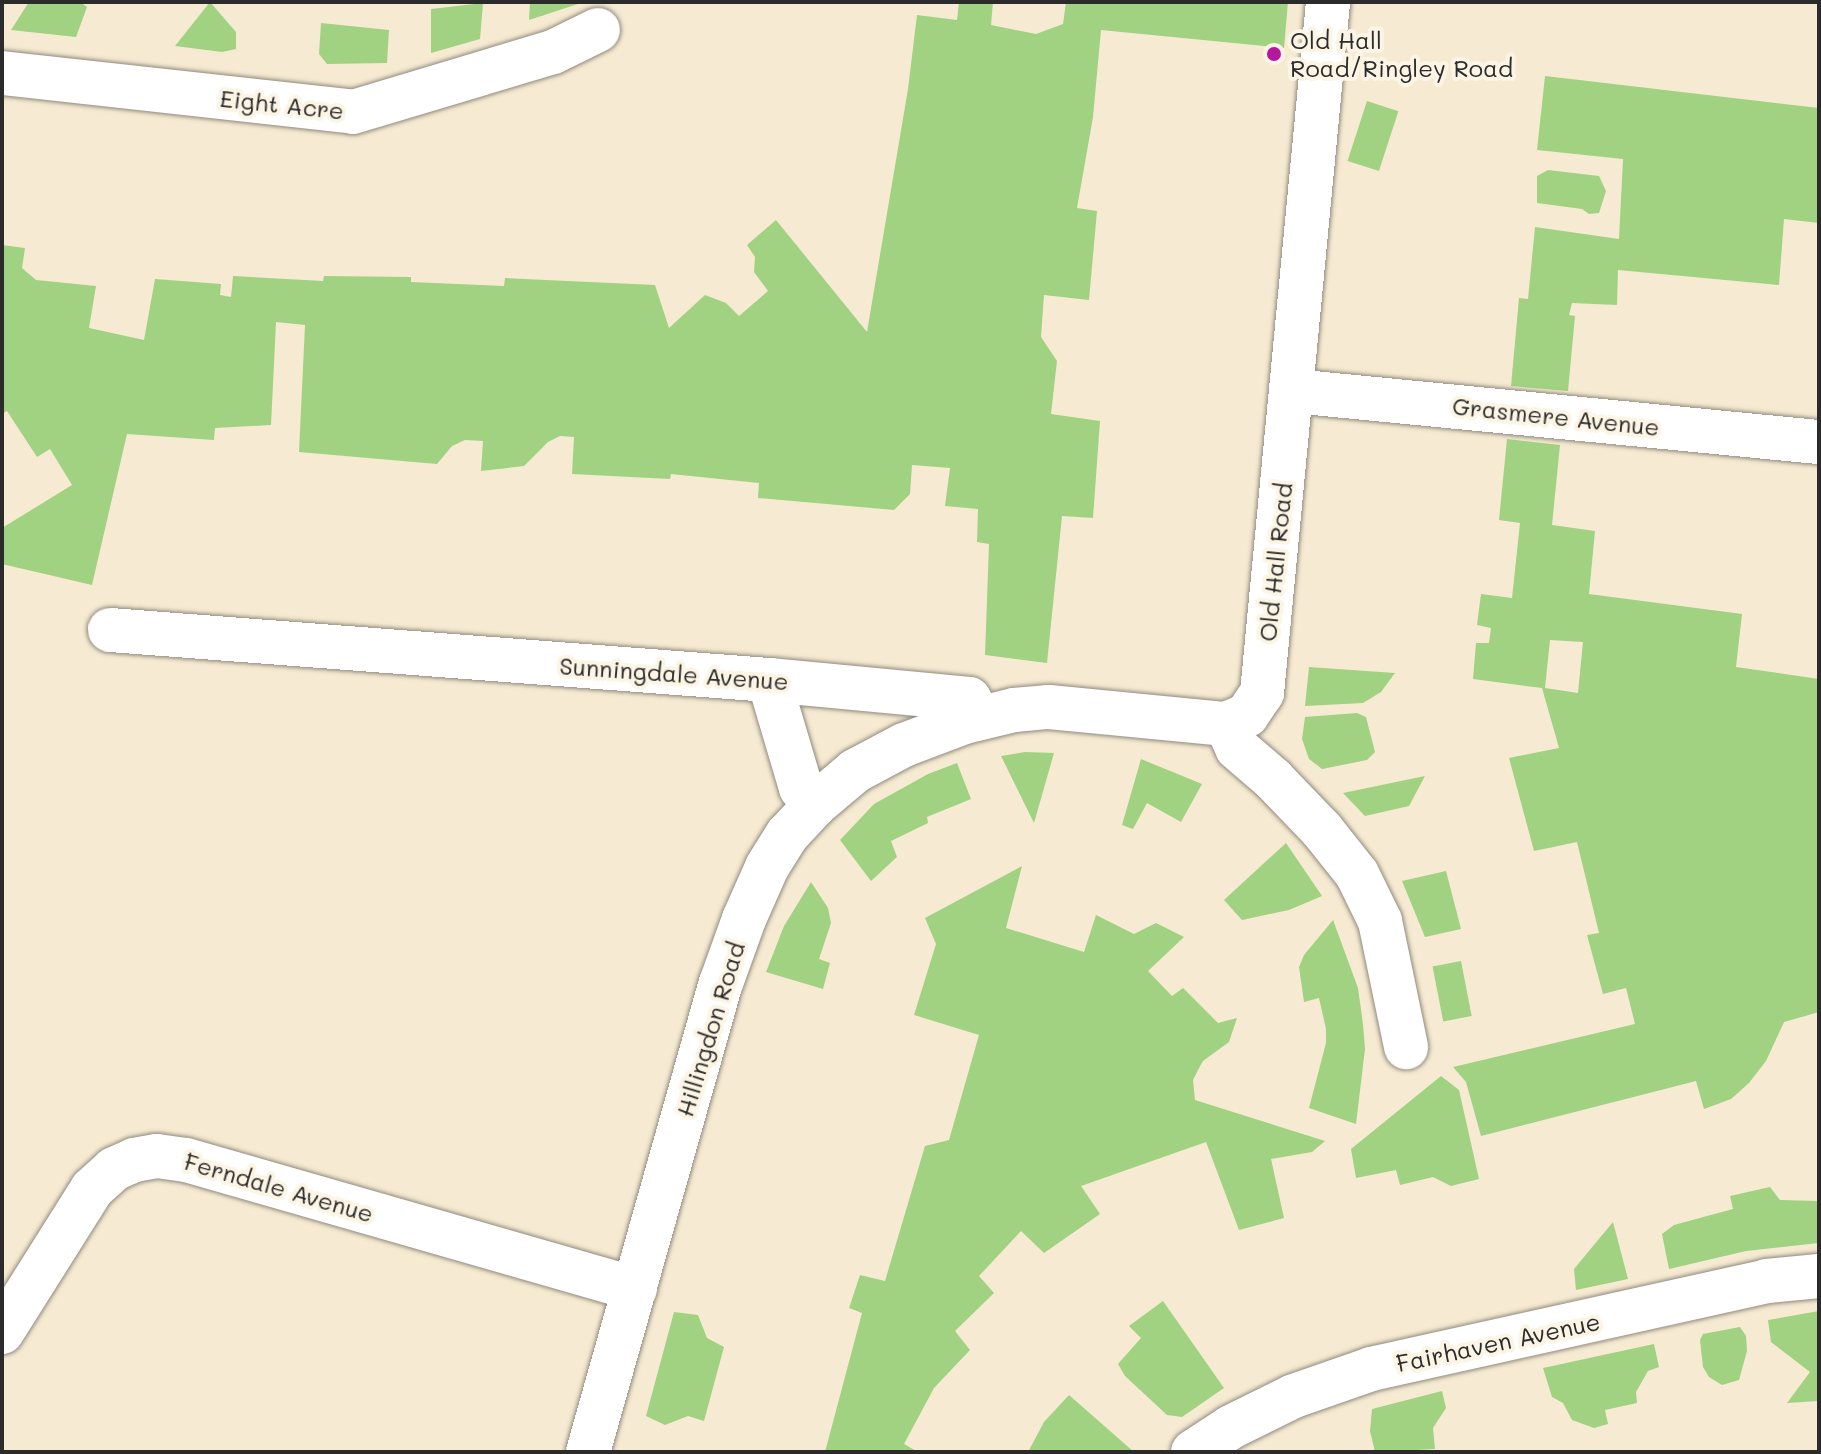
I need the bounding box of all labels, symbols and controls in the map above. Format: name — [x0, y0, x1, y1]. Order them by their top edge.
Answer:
place label: Old Hall Road/Ringley Road — [1290, 26, 1513, 82]
marker: Old Hall Road/Ringley Road — [1265, 45, 1283, 63]
street label: Eight Acre — [219, 83, 345, 125]
street label: Grasmere Avenue — [1451, 391, 1661, 441]
street label: Old Hall Road — [1252, 481, 1298, 643]
street label: Sunningdale Avenue — [558, 651, 790, 695]
street label: Hillingdon Road — [670, 938, 750, 1120]
street label: Ferndale Avenue — [181, 1146, 377, 1228]
street label: Fairhaven Avenue — [1393, 1306, 1603, 1378]

